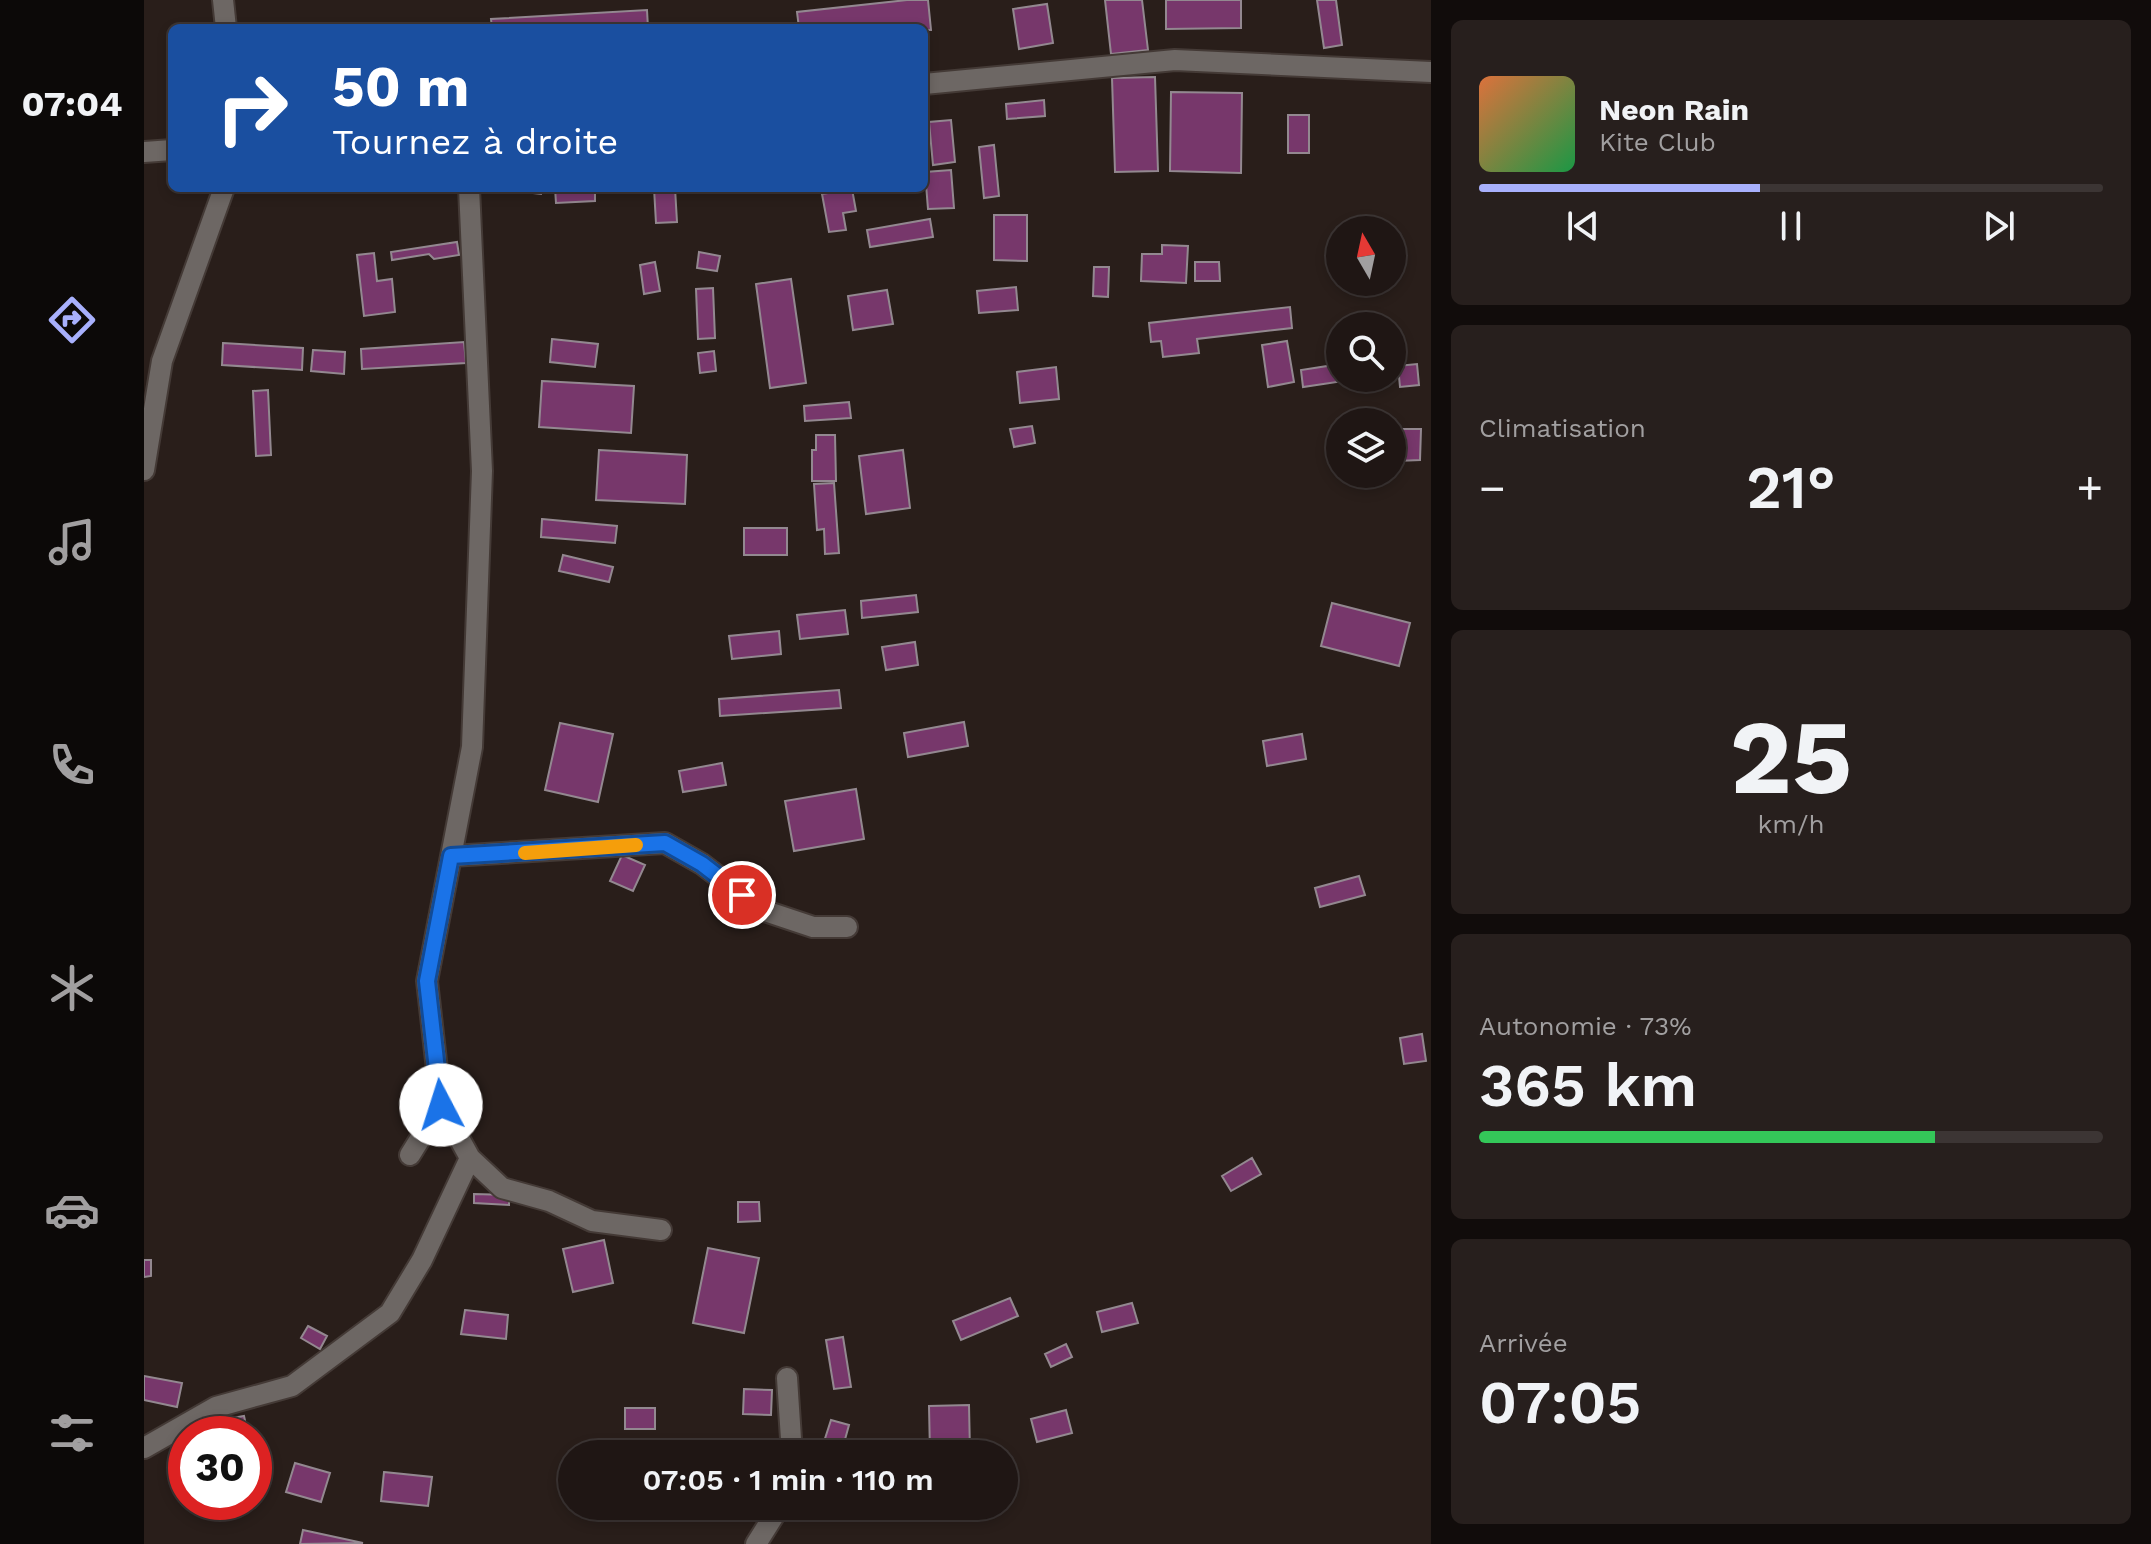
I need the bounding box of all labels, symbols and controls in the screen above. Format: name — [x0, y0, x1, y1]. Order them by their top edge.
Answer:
text: 50 m — [332, 54, 469, 120]
icon: right — [200, 56, 304, 160]
text: 07:04 — [22, 83, 122, 125]
text: Neon Rain — [1599, 92, 1749, 127]
text: Tournez à droite — [332, 121, 618, 163]
text: Kite Club — [1599, 127, 1716, 157]
icon: previous — [1561, 204, 1605, 248]
icon: pause — [1769, 204, 1813, 248]
icon: next — [1977, 204, 2021, 248]
north arrow — [1326, 216, 1406, 296]
map controls — [1326, 216, 1406, 488]
icon: directions — [44, 292, 100, 348]
button: search — [1326, 312, 1406, 392]
button: layers — [1326, 408, 1406, 488]
text: Climatisation — [1479, 413, 1646, 443]
text: 21° — [1746, 452, 1836, 523]
text: − — [1479, 462, 1506, 514]
text: + — [2076, 462, 2103, 514]
icon: music — [44, 514, 100, 570]
text: 25 — [1730, 696, 1852, 818]
icon: phone — [44, 737, 100, 793]
text: km/h — [1758, 809, 1824, 839]
pin — [708, 861, 776, 929]
icon: arrive — [720, 873, 764, 917]
icon: climate — [44, 960, 100, 1016]
text: Autonomie · 73% — [1479, 1011, 1691, 1041]
text: 365 km — [1479, 1050, 1697, 1121]
position arrow — [399, 1063, 483, 1147]
icon: car — [44, 1182, 100, 1238]
text: Arrivée — [1479, 1328, 1568, 1358]
text: 07:05 — [1479, 1367, 1641, 1438]
icon: filters — [44, 1405, 100, 1461]
speed limit sign: 30 — [168, 1416, 272, 1520]
text: 07:05 · 1 min · 110 m — [642, 1462, 934, 1497]

